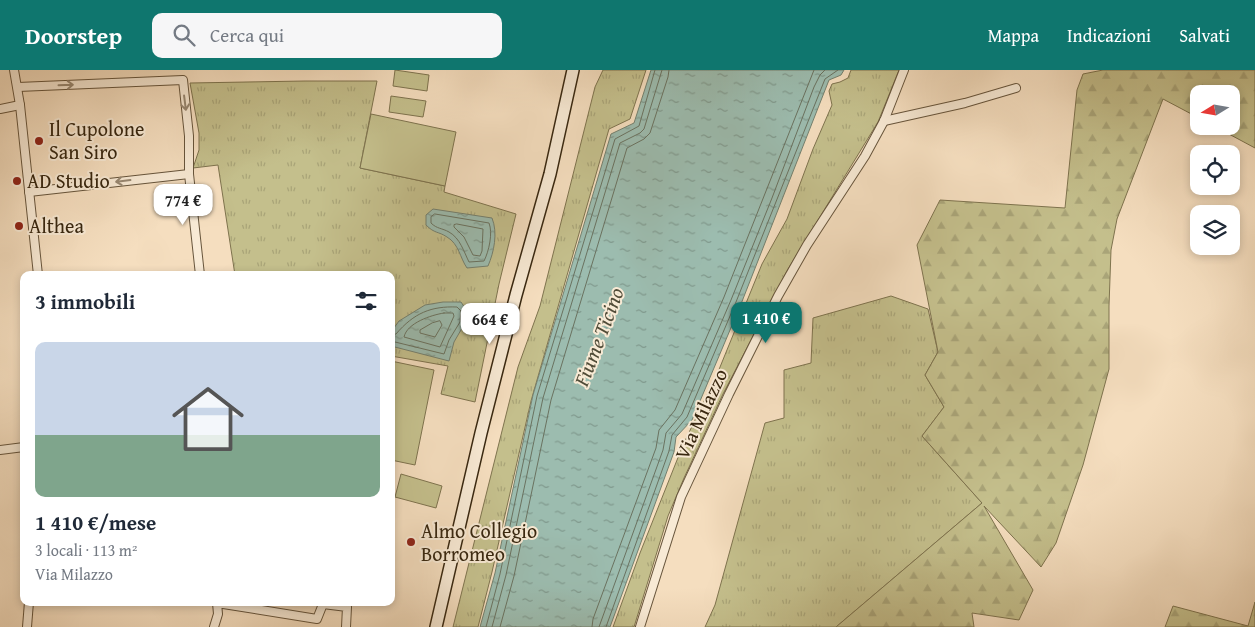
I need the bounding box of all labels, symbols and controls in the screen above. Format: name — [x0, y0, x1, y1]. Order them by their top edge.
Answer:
search box — [152, 13, 502, 58]
text: Doorstep — [25, 18, 122, 53]
icon: search — [170, 21, 198, 49]
text: Cerca qui — [210, 21, 284, 49]
text: Mappa — [988, 22, 1039, 49]
text: Indicazioni — [1067, 22, 1151, 49]
text: Salvati — [1179, 22, 1230, 49]
one-way arrow — [58, 81, 74, 90]
north arrow — [1190, 85, 1240, 135]
map controls — [1190, 85, 1240, 255]
one-way arrow — [180, 95, 190, 111]
place label: Il Cupolone San Siro — [49, 114, 144, 166]
marker: Il Cupolone San Siro — [33, 135, 45, 147]
button: locate — [1190, 145, 1240, 195]
place label: AD Studio — [27, 166, 110, 195]
marker: AD Studio — [11, 175, 23, 187]
one-way arrow — [116, 176, 132, 186]
pin: 774 € — [148, 184, 218, 226]
text: 774 € — [165, 188, 201, 212]
button: layers — [1190, 205, 1240, 255]
place label: Althea — [29, 211, 84, 240]
marker: Althea — [13, 220, 25, 232]
water label: Fiume Ticino — [565, 283, 632, 392]
text: 3 immobili — [35, 286, 135, 317]
icon: filters — [352, 287, 380, 315]
pin: 664 € — [455, 302, 525, 345]
pin: 1 410 € — [720, 302, 812, 344]
text: 1 410 € — [742, 306, 790, 330]
text: 664 € — [472, 307, 508, 331]
street label: Via Milazzo — [667, 364, 734, 464]
icon: home — [163, 374, 253, 464]
text: 1 410 €/mese — [35, 507, 156, 538]
place label: Almo Collegio Borromeo — [421, 516, 537, 568]
marker: Almo Collegio Borromeo — [405, 536, 417, 548]
text: 3 locali · 113 m² — [35, 538, 137, 562]
text: Via Milazzo — [35, 562, 113, 586]

